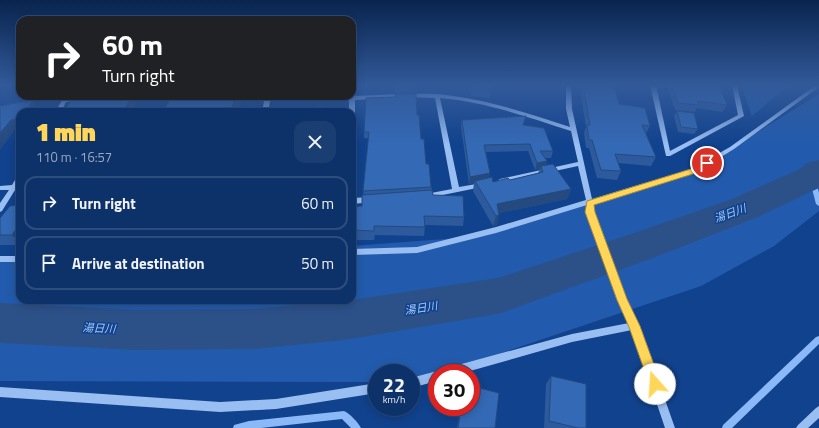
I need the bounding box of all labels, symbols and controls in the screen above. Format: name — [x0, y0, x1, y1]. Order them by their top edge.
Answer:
text: 60 m — [102, 23, 163, 66]
icon: right — [36, 32, 88, 84]
text: Turn right — [102, 62, 175, 89]
text: 1 min — [36, 114, 96, 150]
button: close — [294, 121, 336, 163]
pin — [690, 146, 724, 180]
text: 110 m · 16:57 — [36, 147, 112, 167]
icon: arrive — [696, 152, 718, 174]
icon: right — [38, 192, 60, 214]
text: Turn right — [72, 192, 136, 215]
text: 60 m — [301, 192, 334, 215]
water label: 湯日川 — [712, 199, 749, 226]
icon: arrive — [38, 252, 60, 274]
text: Arrive at destination — [72, 252, 205, 275]
text: 50 m — [301, 252, 334, 275]
water label: 湯日川 — [403, 297, 440, 318]
water label: 湯日川 — [82, 319, 117, 337]
position arrow — [634, 363, 676, 405]
speed limit sign: 30 — [428, 364, 480, 416]
text: 22 — [383, 369, 405, 400]
text: km/h — [383, 392, 405, 407]

